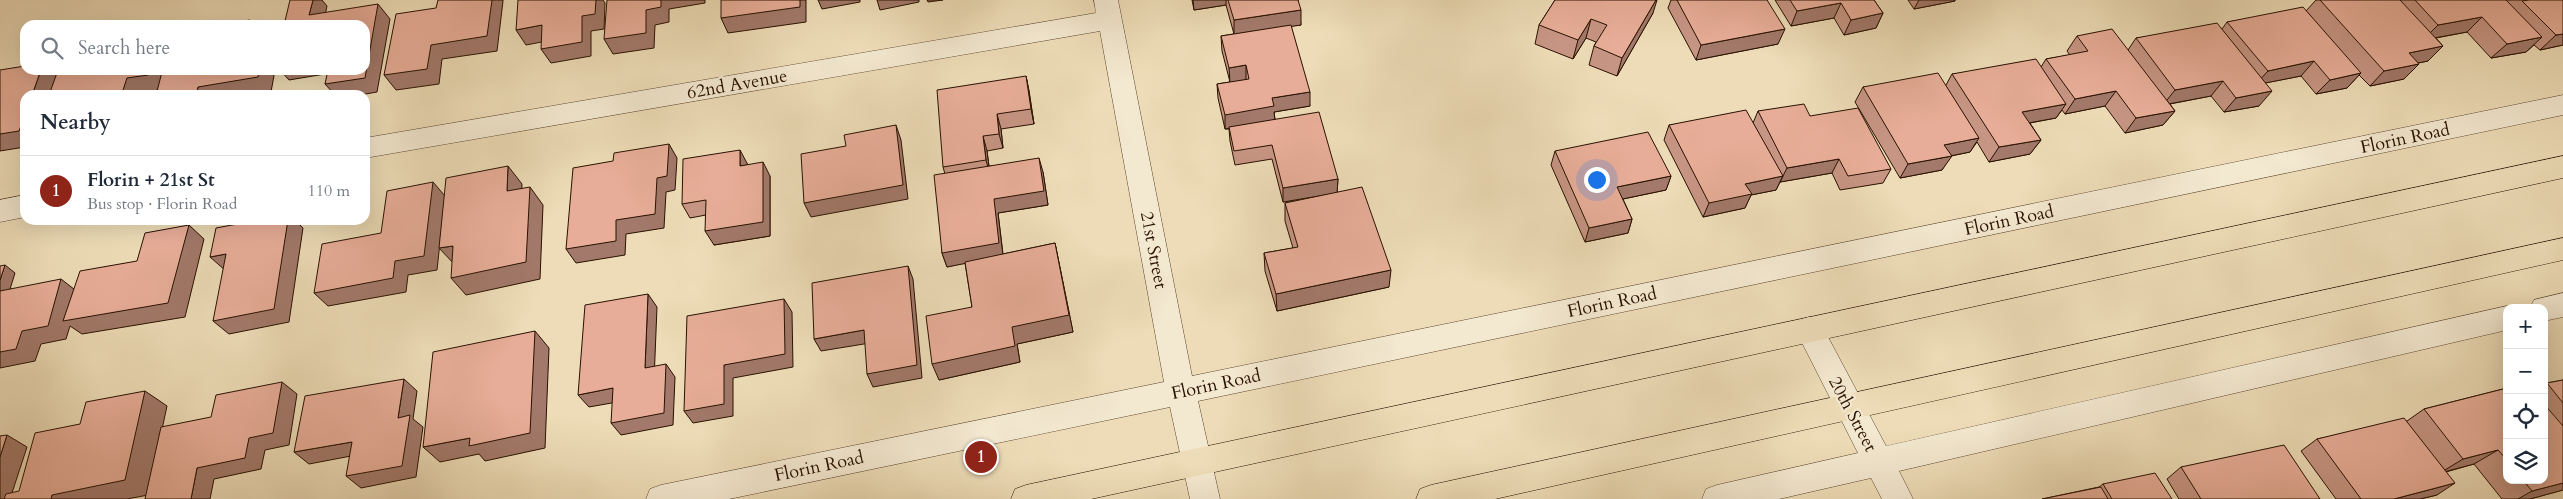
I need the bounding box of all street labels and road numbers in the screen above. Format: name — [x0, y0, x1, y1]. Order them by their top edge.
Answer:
street label: 62nd Avenue — [685, 63, 789, 106]
street label: Florin Road — [2358, 117, 2453, 160]
street label: Florin Road — [1962, 199, 2057, 242]
street label: 21st Street — [1134, 209, 1173, 291]
street label: Florin Road — [1565, 281, 1660, 324]
street label: Florin Road — [1169, 363, 1264, 406]
street label: 20th Street — [1822, 372, 1883, 457]
street label: Florin Road — [772, 445, 867, 488]

